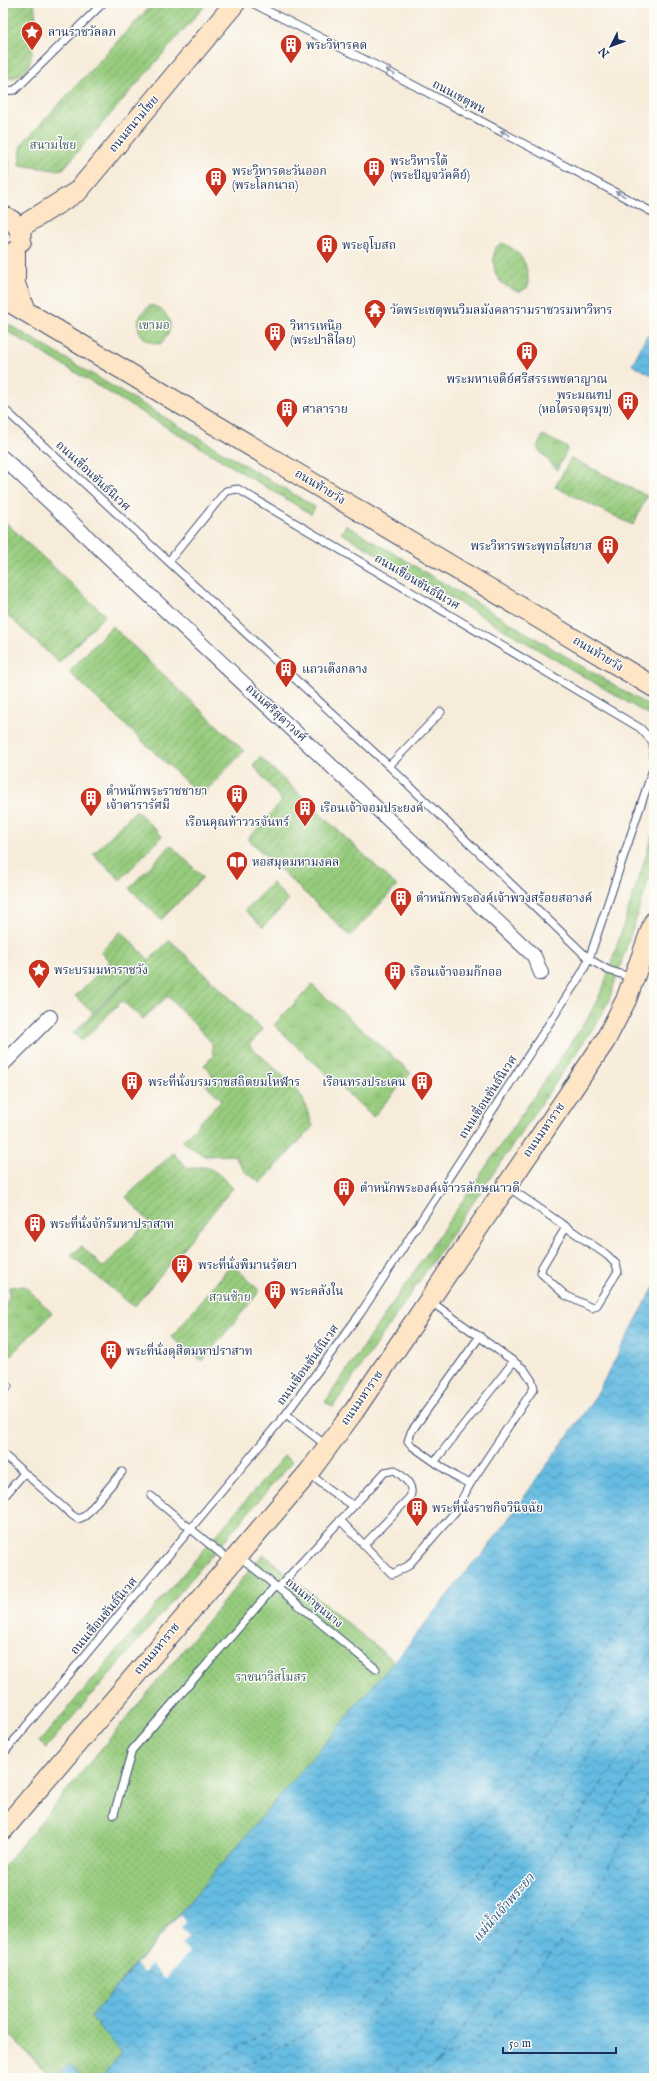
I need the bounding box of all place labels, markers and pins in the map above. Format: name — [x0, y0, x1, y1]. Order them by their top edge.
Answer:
place icon: ลานราชวัลลภ — [19, 19, 45, 52]
place label: ลานราชวัลลภ — [48, 25, 116, 40]
building icon: พระวิหารคด — [278, 32, 304, 65]
place label: พระวิหารคด — [306, 38, 367, 53]
place label: พระวิหารใต้ (พระปัญจวัคคีย์) — [390, 152, 470, 183]
building icon: พระวิหารใต้ (พระปัญจวัคคีย์) — [361, 155, 387, 188]
place label: พระวิหารตะวันออก (พระโลกนาถ) — [232, 164, 327, 193]
building icon: พระวิหารตะวันออก (พระโลกนาถ) — [203, 165, 229, 198]
building icon: พระอุโบสถ — [314, 232, 340, 265]
place label: พระอุโบสถ — [342, 236, 396, 253]
temple icon: วัดพระเชตุพนวิมลมังคลารามราชวรมหาวิหาร — [362, 297, 388, 330]
place label: วัดพระเชตุพนวิมลมังคลารามราชวรมหาวิหาร — [390, 303, 612, 318]
place label: วิหารเหนือ (พระปาลิไลย) — [290, 319, 356, 348]
building icon: วิหารเหนือ (พระปาลิไลย) — [262, 320, 288, 353]
building icon: พระมหาเจดีย์ศรีสรรเพชดาญาณ — [514, 339, 540, 372]
place label: พระมหาเจดีย์ศรีสรรเพชดาญาณ — [446, 372, 608, 387]
place label: พระมณฑป (หอไตรจตุรมุข) — [538, 388, 612, 417]
building icon: พระมณฑป (หอไตรจตุรมุข) — [615, 389, 641, 422]
building icon: ศาลาราย — [274, 396, 300, 429]
place label: ศาลาราย — [302, 402, 348, 417]
building icon: พระวิหารพระพุทธไสยาส — [595, 533, 621, 566]
place label: พระวิหารพระพุทธไสยาส — [470, 537, 592, 554]
building icon: แถวเต๊งกลาง — [273, 656, 299, 689]
place label: แถวเต๊งกลาง — [302, 661, 368, 677]
building icon: เรือนคุณท้าววรจันทร์ — [224, 782, 250, 815]
place label: ตำหนักพระราชชายา เจ้าดารารัศมี — [106, 784, 207, 813]
building icon: ตำหนักพระราชชายา เจ้าดารารัศมี — [78, 785, 104, 818]
building icon: เรือนเจ้าจอมประยงค์ — [292, 795, 318, 828]
place label: เรือนเจ้าจอมประยงค์ — [320, 801, 424, 816]
place label: เรือนคุณท้าววรจันทร์ — [185, 815, 290, 830]
library icon: หอสมุดมหามงคล — [224, 849, 250, 882]
place label: หอสมุดมหามงคล — [252, 855, 339, 870]
building icon: ตำหนักพระองค์เจ้าพวงสร้อยสอางค์ — [388, 885, 414, 918]
place label: ตำหนักพระองค์เจ้าพวงสร้อยสอางค์ — [416, 891, 592, 906]
place icon: พระบรมมหาราชวัง — [26, 957, 52, 990]
building icon: เรือนเจ้าจอมก๊กออ — [382, 959, 408, 992]
place label: พระบรมมหาราชวัง — [54, 963, 148, 978]
place label: เรือนเจ้าจอมก๊กออ — [410, 964, 502, 980]
building icon: พระที่นั่งบรมราชสถิตยมโหฬาร — [119, 1069, 145, 1102]
building icon: เรือนทรงประเคน — [409, 1069, 435, 1102]
place label: พระที่นั่งบรมราชสถิตยมโหฬาร — [148, 1073, 300, 1090]
place label: เรือนทรงประเคน — [322, 1075, 406, 1090]
building icon: ตำหนักพระองค์เจ้าวรลักษณาวดี — [331, 1175, 357, 1208]
place label: ตำหนักพระองค์เจ้าวรลักษณาวดี — [360, 1181, 520, 1196]
building icon: พระที่นั่งจักรีมหาปราสาท — [22, 1211, 48, 1244]
place label: พระที่นั่งจักรีมหาปราสาท — [50, 1215, 174, 1232]
building icon: พระที่นั่งพิมานรัตยา — [169, 1252, 195, 1285]
place label: พระที่นั่งพิมานรัตยา — [198, 1256, 297, 1273]
building icon: พระคลังใน — [262, 1278, 288, 1311]
place label: พระคลังใน — [290, 1282, 343, 1299]
building icon: พระที่นั่งดุสิตมหาปราสาท — [98, 1338, 124, 1371]
place label: พระที่นั่งดุสิตมหาปราสาท — [126, 1342, 253, 1359]
building icon: พระที่นั่งราชกิจวินิจฉัย — [404, 1495, 430, 1528]
place label: พระที่นั่งราชกิจวินิจฉัย — [432, 1499, 543, 1516]

